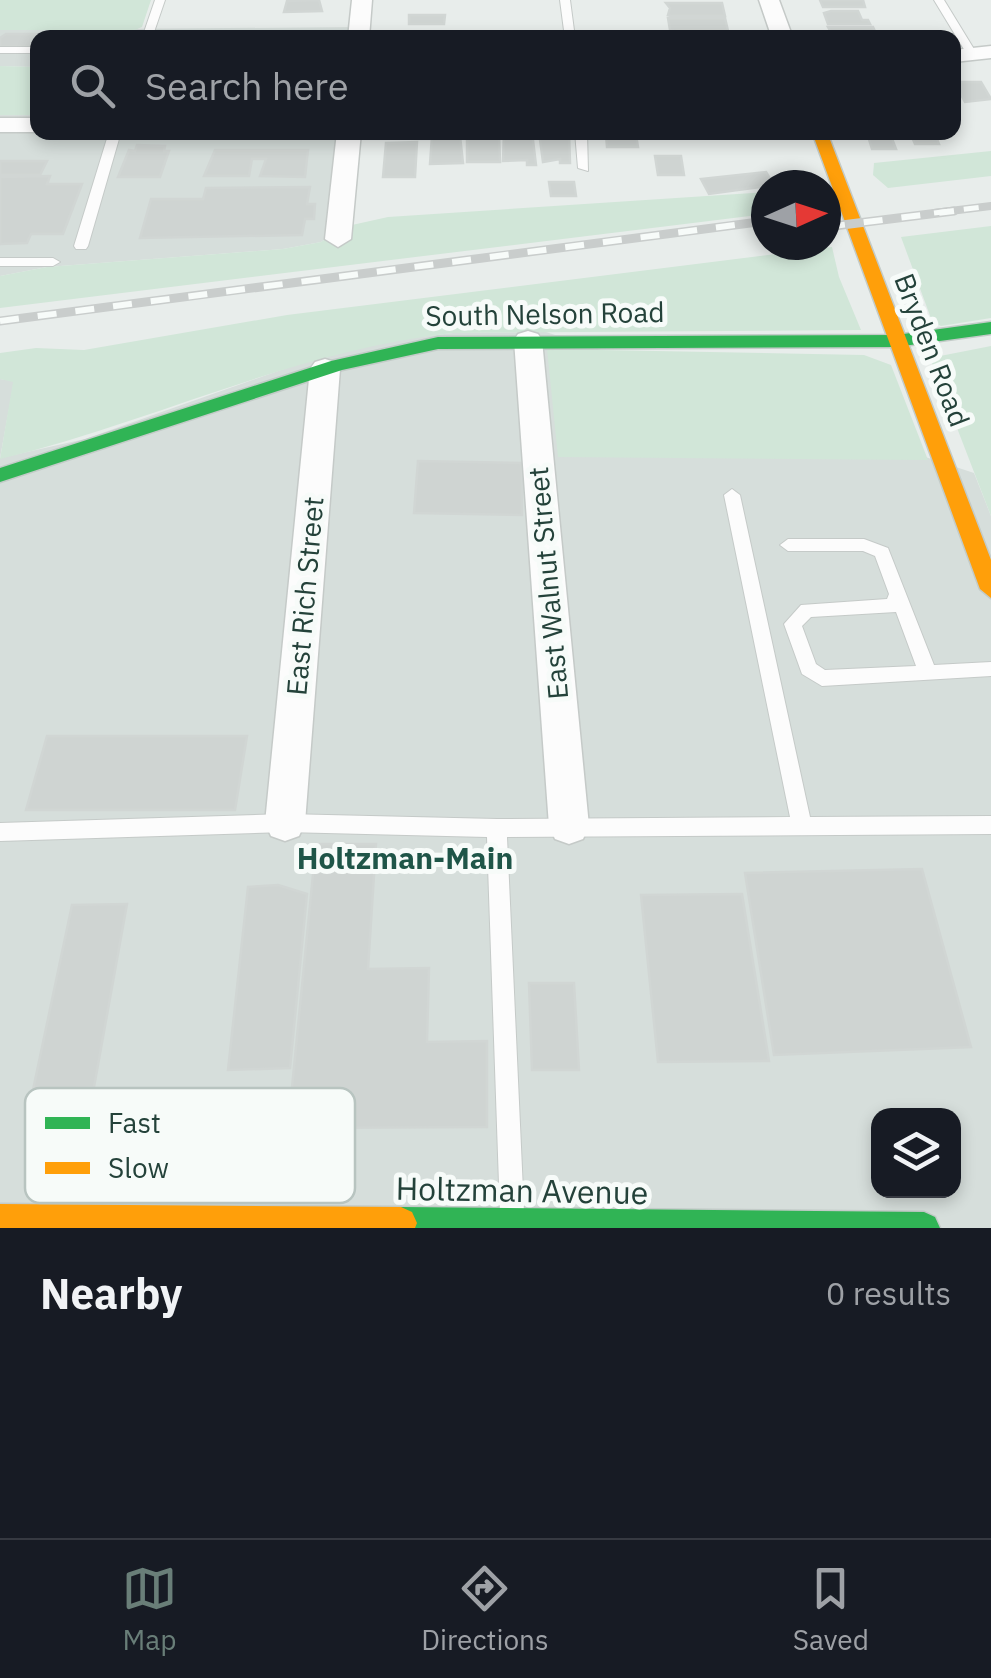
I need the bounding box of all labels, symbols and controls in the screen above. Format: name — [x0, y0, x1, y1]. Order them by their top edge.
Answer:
search box — [30, 30, 961, 140]
icon: search — [65, 58, 120, 113]
text: Search here — [145, 61, 349, 110]
north arrow — [751, 170, 841, 260]
street label: Bryden Road — [886, 268, 979, 432]
street label: South Nelson Road — [425, 293, 665, 334]
street label: East Walnut Street — [519, 465, 576, 701]
street label: East Rich Street — [277, 495, 332, 697]
district label: Holtzman-Main — [297, 838, 513, 877]
legend — [25, 1088, 355, 1203]
text: Fast — [108, 1104, 161, 1141]
map controls — [871, 1108, 961, 1198]
button: layers — [871, 1108, 961, 1198]
text: Slow — [108, 1149, 169, 1186]
street label: Holtzman Avenue — [395, 1167, 649, 1213]
text: Nearby — [40, 1266, 182, 1321]
text: 0 results — [826, 1272, 951, 1314]
tab: Map — [122, 1561, 177, 1658]
tab: Directions — [421, 1561, 549, 1658]
tab: Saved — [793, 1561, 869, 1658]

